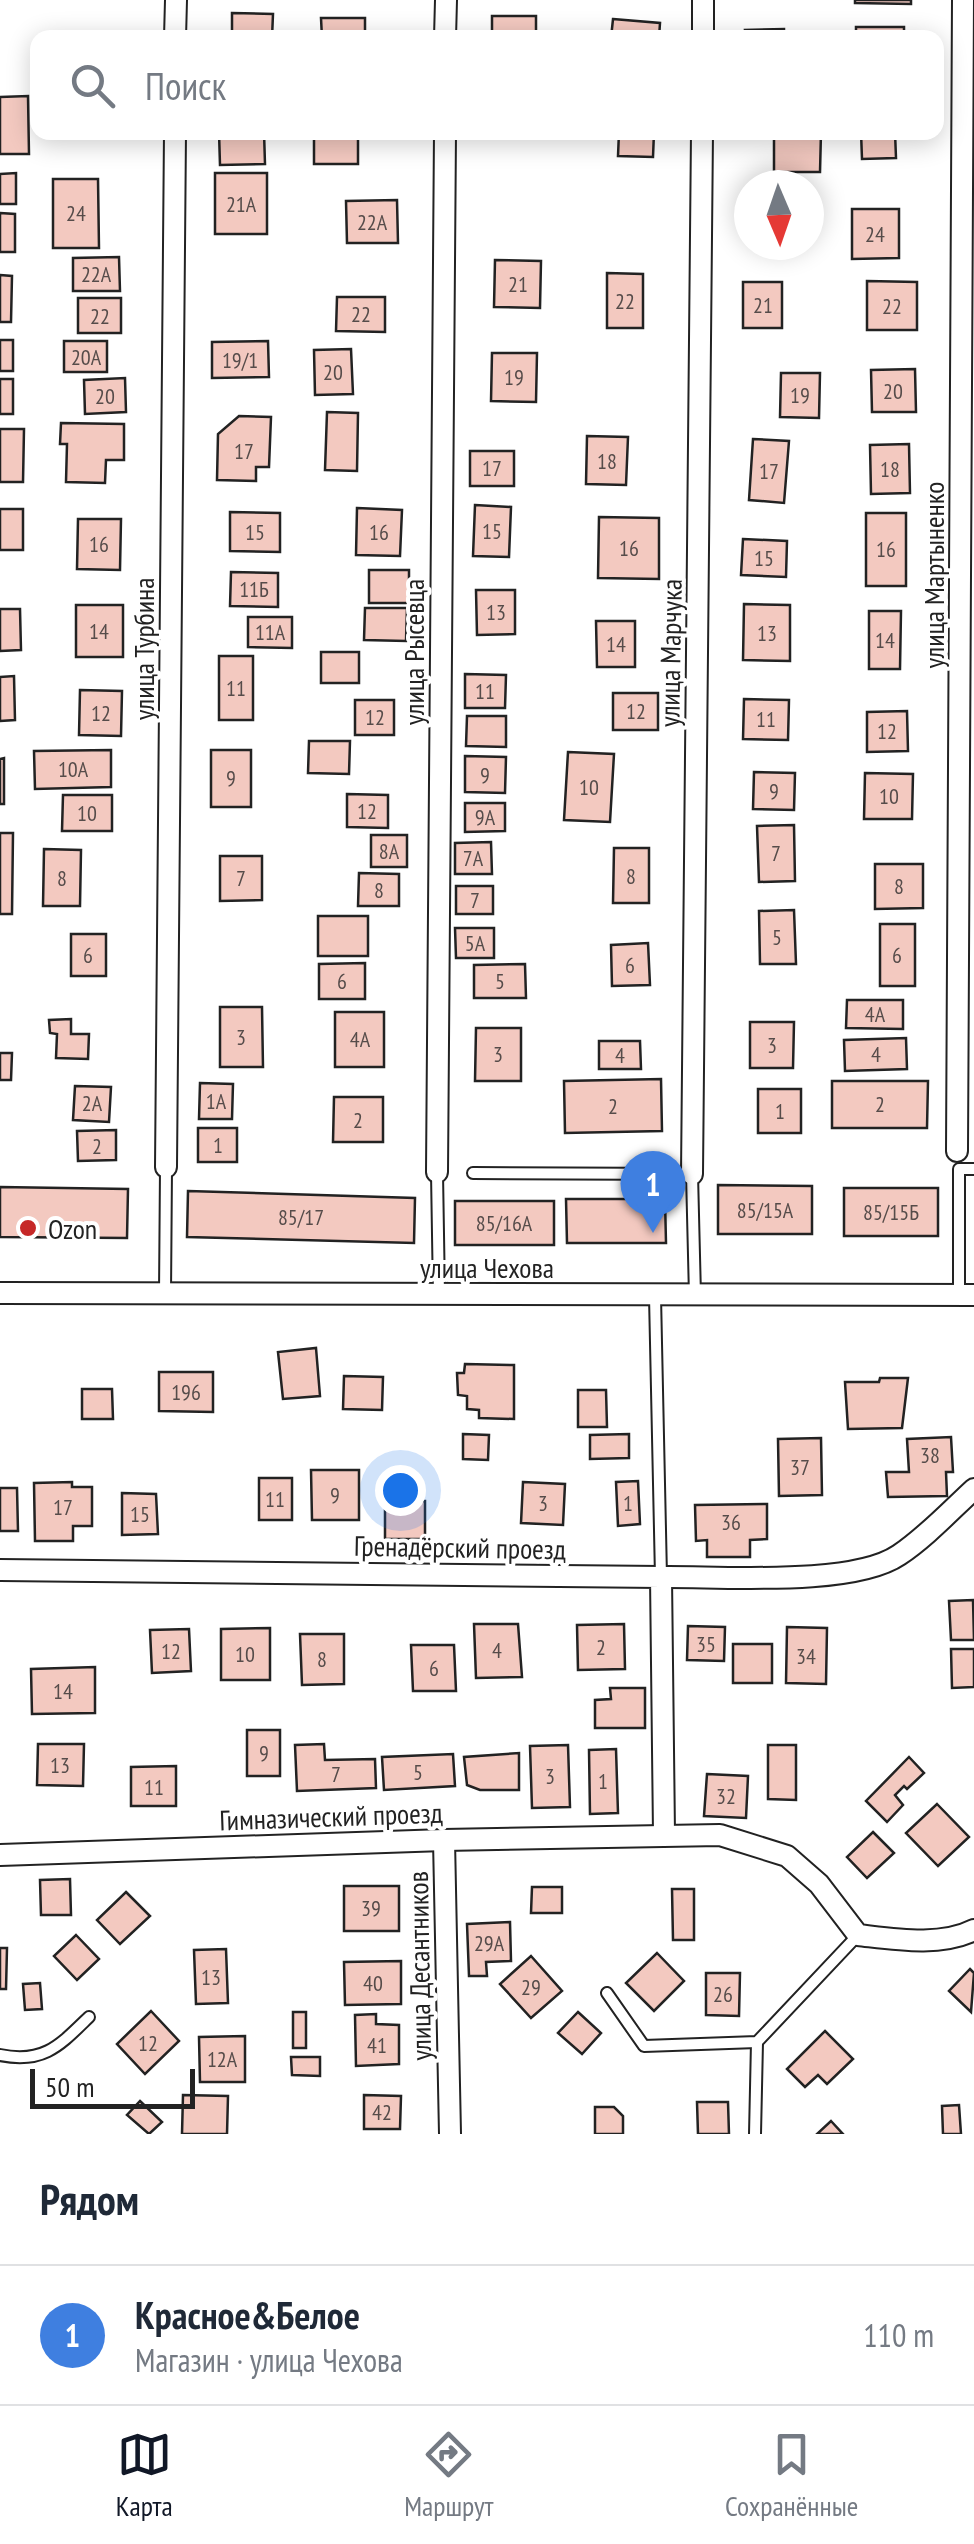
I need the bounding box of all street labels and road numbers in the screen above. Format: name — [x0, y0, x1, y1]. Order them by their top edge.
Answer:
street label: улица Мартыненко — [915, 482, 952, 668]
street label: улица Турбина — [125, 578, 162, 720]
street label: улица Рысевца — [395, 579, 432, 725]
street label: улица Марчука — [650, 579, 690, 727]
street label: улица Чехова — [420, 1249, 554, 1286]
street label: Гренадёрский проезд — [354, 1527, 566, 1567]
street label: Гимназический проезд — [219, 1794, 443, 1838]
street label: улица Десантников — [399, 1871, 439, 2061]

